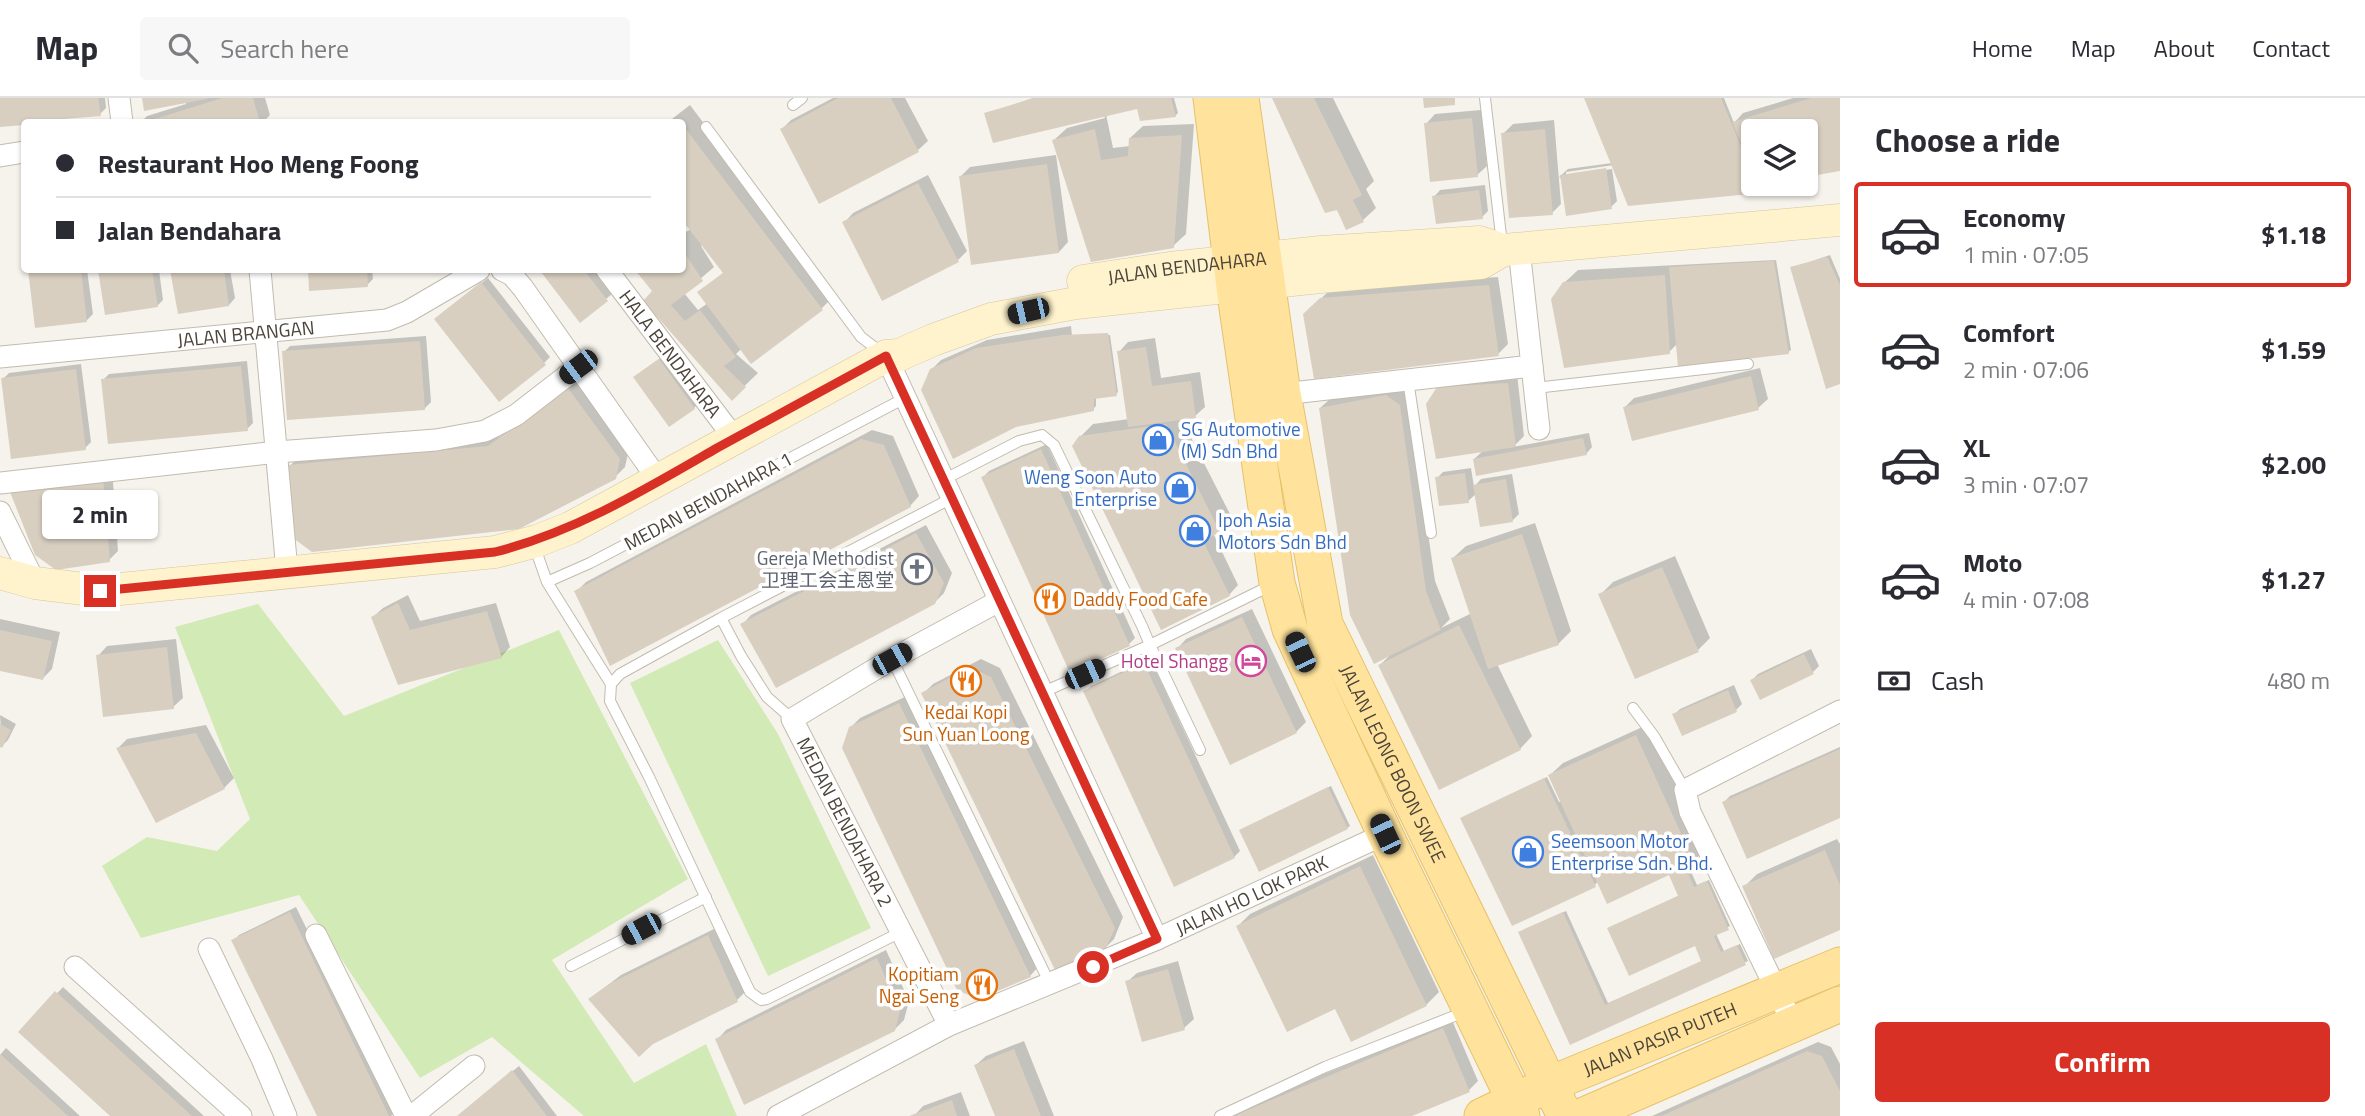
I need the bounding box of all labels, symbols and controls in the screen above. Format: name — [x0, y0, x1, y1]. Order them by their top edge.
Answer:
search box — [140, 17, 630, 80]
text: Map — [35, 23, 98, 73]
icon: search — [164, 29, 202, 67]
text: Search here — [220, 29, 349, 68]
text: Home — [1972, 30, 2033, 66]
text: Map — [2071, 30, 2116, 66]
text: About — [2154, 30, 2214, 66]
text: Contact — [2252, 30, 2330, 66]
text: Choose a ride — [1875, 116, 2060, 164]
map controls — [1741, 119, 1818, 196]
button: layers — [1741, 119, 1818, 196]
text: Restaurant Hoo Meng Foong — [98, 144, 419, 183]
text: Economy — [1963, 198, 2065, 237]
icon: car — [1879, 203, 1942, 266]
text: Jalan Bendahara — [98, 211, 281, 250]
text: $1.18 — [2261, 215, 2326, 254]
text: 1 min · 07:05 — [1963, 237, 2089, 272]
street label: JALAN BENDAHARA — [1106, 243, 1268, 291]
street label: HALA BENDAHARA — [613, 283, 729, 424]
car — [1006, 296, 1051, 326]
street label: JALAN BRANGAN — [176, 312, 316, 354]
text: Comfort — [1963, 313, 2055, 352]
icon: car — [1879, 318, 1942, 381]
text: $1.59 — [2261, 330, 2326, 369]
car — [555, 346, 602, 388]
text: 2 min · 07:06 — [1963, 352, 2089, 387]
place label: SG Automotive (M) Sdn Bhd — [1181, 414, 1301, 465]
shop icon: SG Automotive (M) Sdn Bhd — [1141, 423, 1175, 457]
text: XL — [1963, 428, 1990, 467]
icon: car — [1879, 433, 1942, 496]
street label: MEDAN BENDAHARA 1 — [618, 444, 797, 557]
text: $2.00 — [2261, 445, 2326, 484]
place label: Weng Soon Auto Enterprise — [1024, 462, 1157, 513]
text: 3 min · 07:07 — [1963, 467, 2089, 502]
shop icon: Weng Soon Auto Enterprise — [1163, 471, 1197, 505]
callout: 2 min — [42, 490, 158, 538]
text: 2 min — [72, 497, 128, 532]
place label: Ipoh Asia Motors Sdn Bhd — [1218, 505, 1347, 556]
shop icon: Ipoh Asia Motors Sdn Bhd — [1178, 514, 1212, 548]
place label: Gereja Methodist 卫理工会主恩堂 — [757, 543, 894, 594]
text: Moto — [1963, 543, 2022, 582]
icon: car — [1879, 548, 1942, 611]
church icon: Gereja Methodist 卫理工会主恩堂 — [900, 552, 934, 586]
text: $1.27 — [2261, 560, 2326, 599]
route end — [84, 575, 116, 607]
restaurant icon: Daddy Food Cafe — [1033, 582, 1067, 616]
text: 4 min · 07:08 — [1963, 582, 2089, 617]
place label: Daddy Food Cafe — [1073, 584, 1208, 613]
car — [1282, 629, 1319, 675]
car — [869, 640, 916, 678]
hotel icon: Hotel Shangg — [1234, 644, 1268, 678]
place label: Hotel Shangg — [1121, 646, 1228, 675]
car — [1062, 656, 1109, 692]
street label: JALAN LEONG BOON SWEE — [1333, 659, 1454, 867]
text: Cash — [1931, 661, 1984, 700]
icon: cash — [1875, 662, 1913, 700]
text: 480 m — [2267, 663, 2330, 698]
restaurant icon: Kedai Kopi Sun Yuan Loong — [949, 664, 983, 698]
place label: Kedai Kopi Sun Yuan Loong — [903, 697, 1030, 748]
street label: MEDAN BENDAHARA 2 — [790, 732, 901, 912]
car — [1367, 811, 1404, 857]
place label: Seemsoon Motor Enterprise Sdn. Bhd. — [1551, 826, 1713, 877]
shop icon: Seemsoon Motor Enterprise Sdn. Bhd. — [1511, 835, 1545, 869]
street label: JALAN HO LOK PARK — [1171, 847, 1332, 943]
car — [618, 910, 665, 948]
route start — [1077, 951, 1109, 983]
place label: Kopitiam Ngai Seng — [879, 959, 959, 1010]
restaurant icon: Kopitiam Ngai Seng — [965, 968, 999, 1002]
street label: JALAN PASIR PUTEH — [1578, 994, 1741, 1083]
button: Confirm — [1875, 1022, 2330, 1102]

